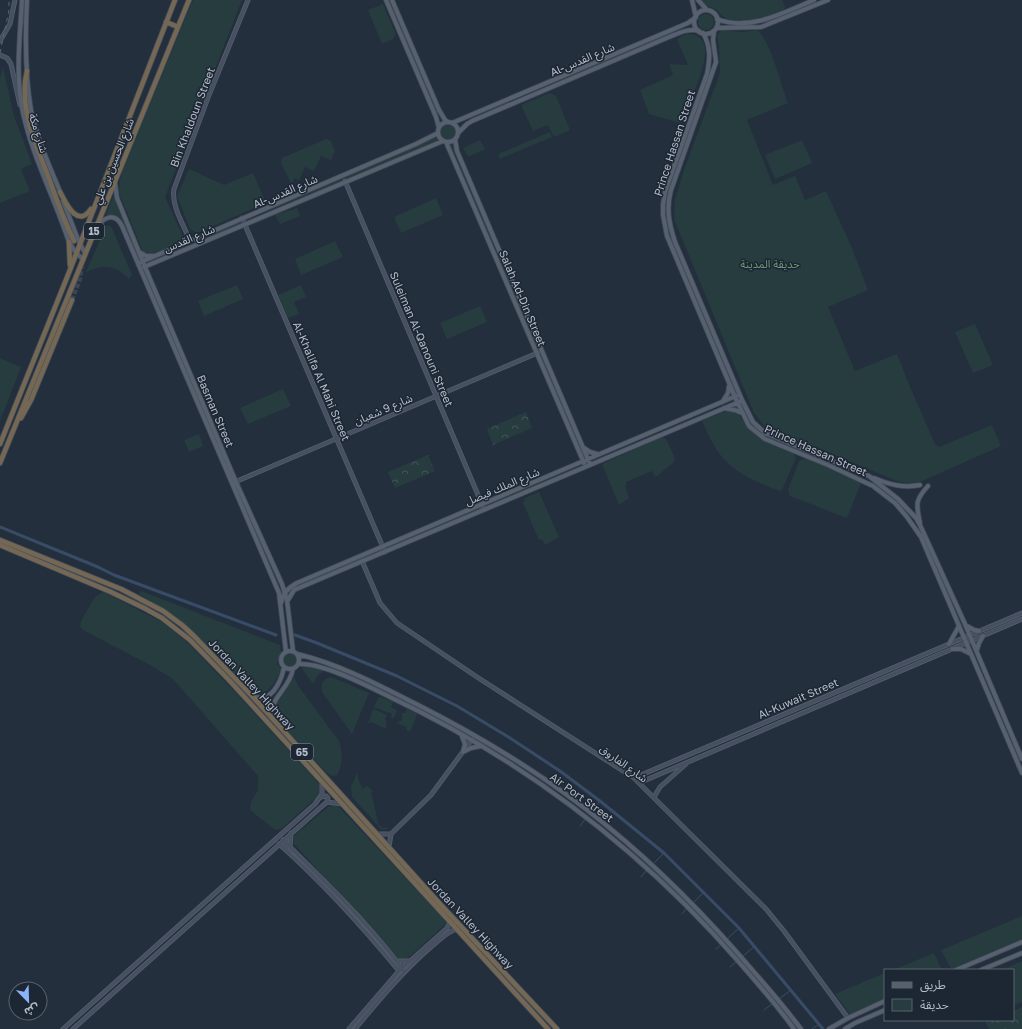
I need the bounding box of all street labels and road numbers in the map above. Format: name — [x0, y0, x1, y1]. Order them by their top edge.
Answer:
street label: Al-شارع القدس — [548, 39, 617, 80]
street label: Bin Khaldoun Street — [167, 65, 217, 169]
street label: Prince Hassan Street — [651, 88, 697, 198]
street label: شارع مكة — [25, 112, 51, 155]
street label: شارع الحسين بن علي — [90, 116, 140, 207]
street label: Al-شارع القدس — [251, 171, 320, 212]
street label: شارع القدس — [161, 221, 218, 256]
road number: 15 — [84, 223, 104, 239]
street label: Salah Ad-Din Street — [497, 248, 549, 348]
street label: Suleiman Al-Qanouni Street — [388, 269, 456, 409]
street label: Al-Khalifa Al Mahi Street — [291, 319, 353, 443]
street label: Basman Street — [195, 373, 237, 449]
street label: شارع 9 شعبان — [352, 391, 415, 429]
street label: Prince Hassan Street — [763, 422, 869, 478]
street label: شارع الملك فيصل — [463, 464, 542, 509]
street label: Jordan Valley Highway — [206, 636, 298, 732]
street label: Al-Kuwait Street — [756, 675, 840, 721]
street label: شارع الفاروق — [596, 741, 651, 786]
road number: 65 — [291, 744, 313, 760]
street label: Air Port Street — [548, 770, 616, 824]
street label: Jordan Valley Highway — [425, 875, 517, 971]

